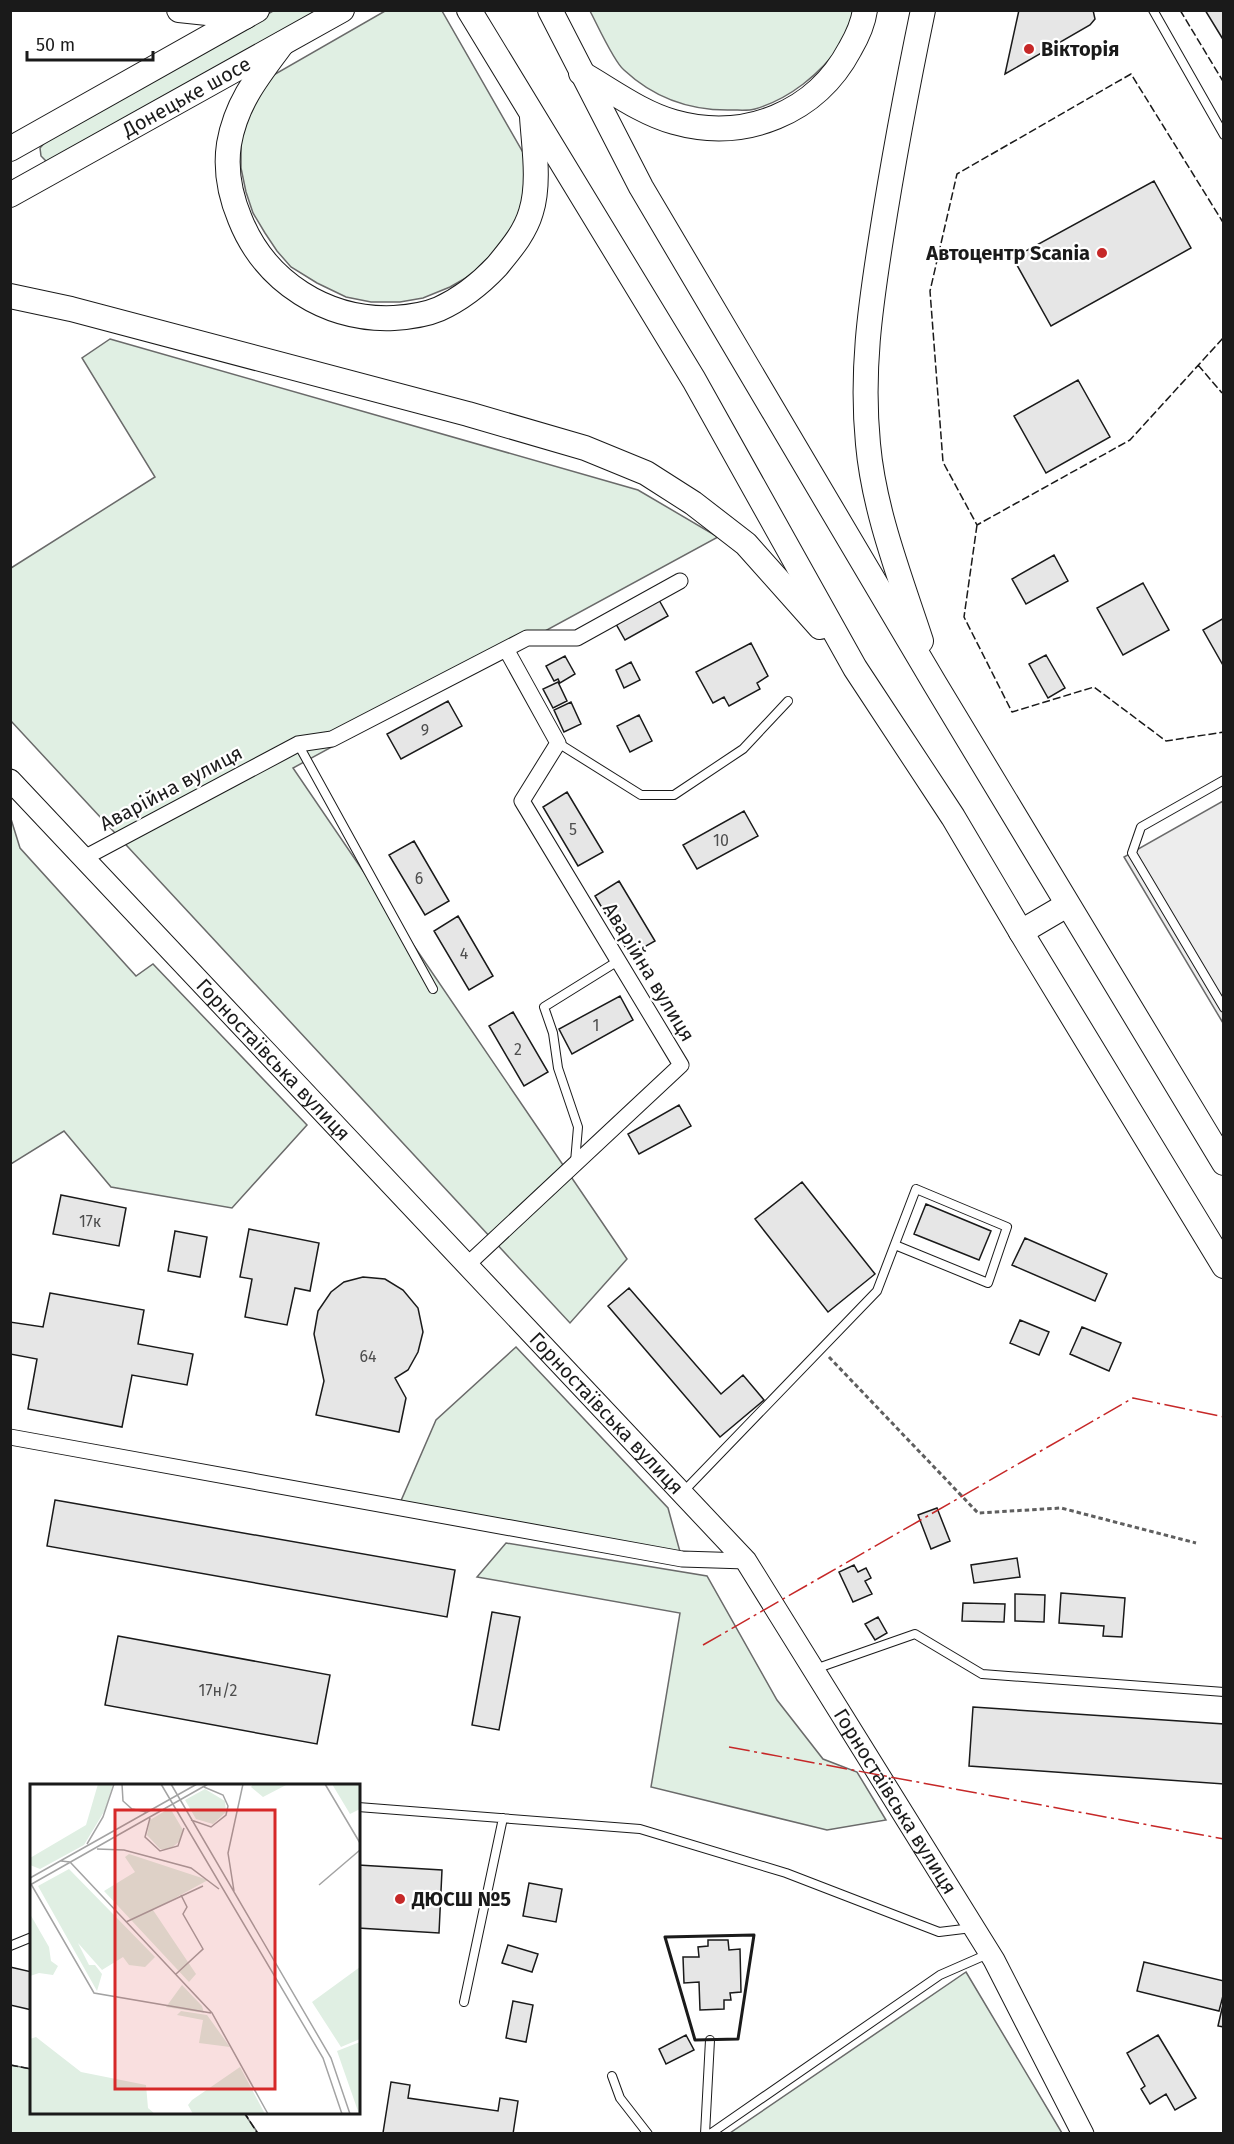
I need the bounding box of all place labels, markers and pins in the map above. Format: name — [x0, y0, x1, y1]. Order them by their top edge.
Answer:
place label: Вікторія — [1041, 37, 1119, 61]
marker: Вікторія — [1022, 42, 1036, 56]
place label: Автоцентр Scania — [925, 241, 1090, 265]
marker: Автоцентр Scania — [1095, 246, 1109, 260]
place label: ДЮСШ №5 — [411, 1887, 511, 1911]
marker: ДЮСШ №5 — [393, 1892, 407, 1906]

